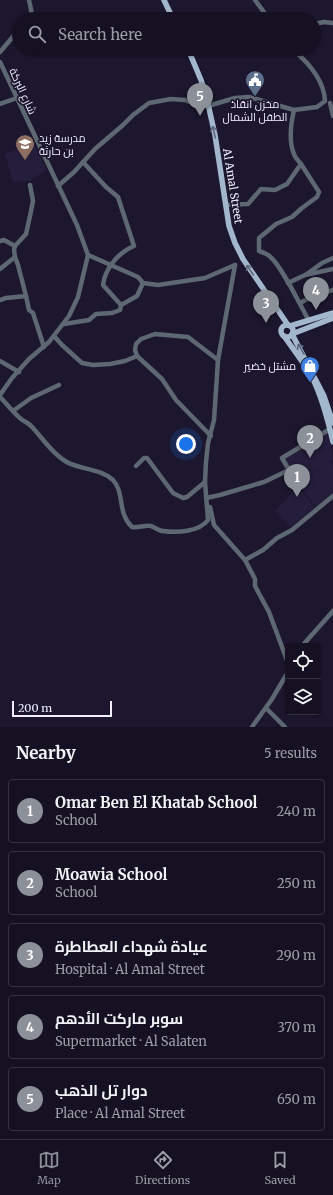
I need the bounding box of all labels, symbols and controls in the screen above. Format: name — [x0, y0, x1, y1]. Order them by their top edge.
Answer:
search box — [12, 12, 321, 56]
icon: search — [26, 23, 48, 45]
text: Search here — [58, 25, 142, 44]
street label: شارع البركة — [5, 66, 40, 117]
public building icon: مخزن انقاذ الطفل الشمال — [244, 69, 266, 97]
pin: 5 — [187, 83, 213, 116]
place label: مخزن انقاذ الطفل الشمال — [223, 97, 288, 124]
one-way arrow — [209, 126, 217, 139]
place label: مدرسة زيد بن حارثة — [39, 131, 86, 158]
school or university icon: مدرسة زيد بن حارثة — [14, 133, 36, 161]
street label: Al Amal Street — [220, 146, 246, 225]
one-way arrow — [246, 264, 254, 275]
pin: 4 — [303, 277, 329, 310]
pin: 3 — [253, 290, 279, 323]
one-way arrow — [297, 343, 304, 355]
shop icon: مشتل خضير — [299, 355, 321, 383]
place label: مشتل خضير — [243, 359, 296, 373]
pin: 2 — [297, 425, 323, 458]
your location — [176, 434, 196, 454]
pin: 1 — [284, 464, 310, 497]
map controls — [285, 643, 321, 715]
button: locate — [285, 643, 321, 679]
button: layers — [285, 679, 321, 715]
scale bar — [12, 699, 112, 718]
text: 200 m — [18, 701, 52, 715]
text: Nearby — [16, 742, 76, 764]
text: 5 results — [264, 745, 317, 762]
text: Omar Ben El Khatab School — [55, 793, 257, 812]
text: 1 — [27, 803, 33, 820]
text: 240 m — [276, 803, 316, 820]
text: School — [55, 812, 97, 829]
text: Moawia School — [55, 865, 167, 884]
text: 2 — [26, 875, 34, 892]
text: 250 m — [277, 875, 316, 892]
text: School — [55, 884, 97, 901]
text: عيادة شهداء العطاطرة — [55, 937, 208, 956]
text: 3 — [26, 947, 34, 964]
text: 290 m — [276, 947, 316, 964]
text: Hospital · Al Amal Street — [55, 961, 205, 978]
text: سوبر ماركت الأدهم — [55, 1009, 183, 1028]
text: 4 — [26, 1019, 34, 1036]
text: 370 m — [278, 1019, 316, 1036]
text: Supermarket · Al Salaten — [55, 1033, 207, 1050]
text: دوار تل الذهب — [55, 1081, 147, 1100]
text: 5 — [26, 1091, 34, 1108]
text: 650 m — [277, 1091, 316, 1108]
text: Place · Al Amal Street — [55, 1105, 185, 1122]
tab: Map — [37, 1149, 61, 1187]
tab: Directions — [135, 1149, 190, 1187]
tab: Saved — [265, 1149, 296, 1187]

